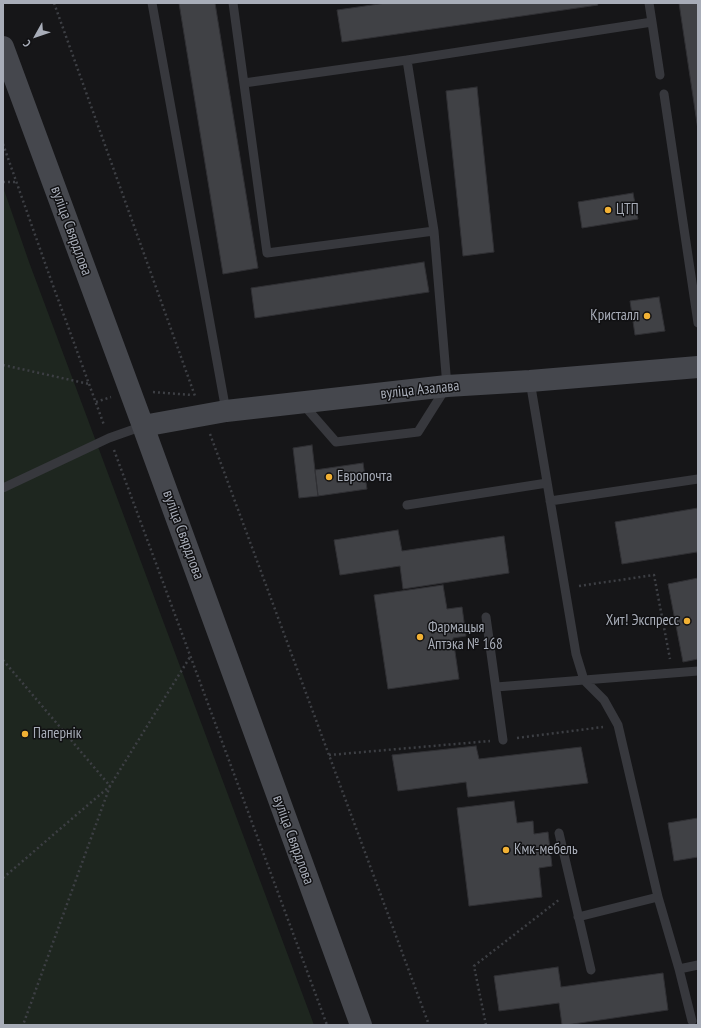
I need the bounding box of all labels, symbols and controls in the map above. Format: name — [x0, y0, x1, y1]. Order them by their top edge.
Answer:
north arrow — [16, 16, 56, 56]
text: С — [20, 37, 34, 50]
street label: вуліца Свярдлова — [47, 184, 95, 278]
place label: ЦТП — [616, 201, 639, 219]
marker: ЦТП — [603, 205, 613, 215]
place label: Кристалл — [590, 307, 639, 325]
marker: Кристалл — [642, 311, 652, 321]
street label: вуліца Азалава — [380, 377, 460, 403]
place label: Европочта — [337, 468, 392, 486]
marker: Европочта — [324, 472, 334, 482]
street label: вуліца Свярдлова — [159, 488, 207, 582]
place label: Хит! Экспресс — [606, 612, 679, 630]
marker: Хит! Экспресс — [682, 616, 692, 626]
place label: Фармацыя Аптэка № 168 — [428, 619, 503, 654]
marker: Фармацыя Аптэка № 168 — [415, 632, 425, 642]
place label: Папернік — [33, 725, 82, 743]
marker: Папернік — [20, 729, 30, 739]
street label: вуліца Свярдлова — [269, 793, 317, 887]
place label: Кмк-мебель — [514, 841, 578, 859]
marker: Кмк-мебель — [501, 845, 511, 855]

